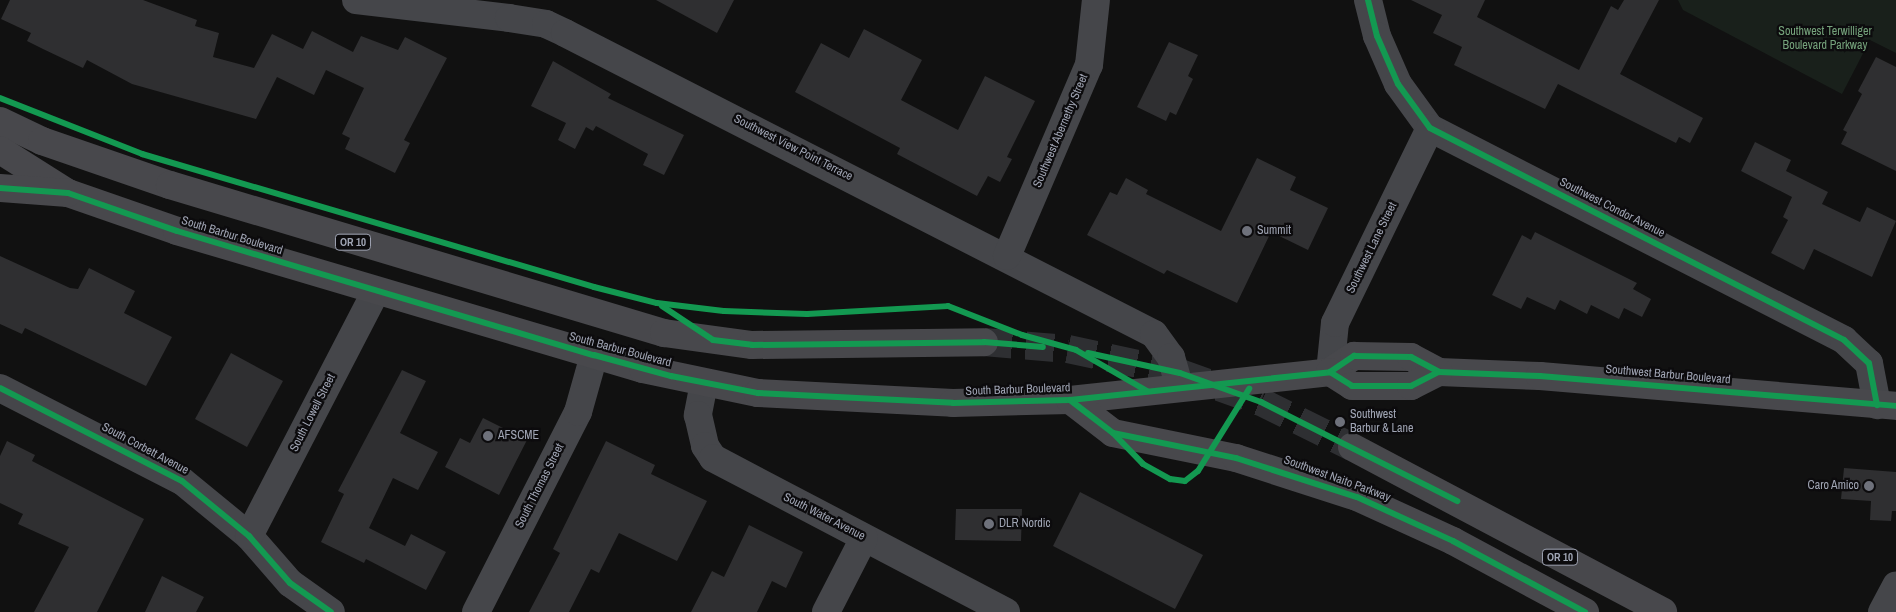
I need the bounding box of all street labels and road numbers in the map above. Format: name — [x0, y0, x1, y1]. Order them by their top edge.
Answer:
street label: Southwest Abernethy Street — [1030, 72, 1092, 190]
street label: Southwest View Point Terrace — [731, 112, 855, 184]
street label: Southwest Condor Avenue — [1557, 175, 1667, 241]
street label: Southwest Lane Street — [1344, 200, 1400, 296]
street label: South Barbur Boulevard — [180, 214, 284, 258]
road number: OR 10 — [334, 233, 372, 250]
street label: South Barbur Boulevard — [567, 329, 673, 371]
street label: Southwest Barbur Boulevard — [1605, 362, 1731, 388]
street label: South Lowell Street — [287, 372, 339, 454]
street label: South Barbur Boulevard — [965, 381, 1071, 399]
street label: South Corbett Avenue — [99, 420, 191, 478]
street label: South Thomas Street — [512, 441, 568, 531]
street label: Southwest Naito Parkway — [1282, 453, 1392, 505]
street label: South Water Avenue — [781, 490, 867, 544]
road number: OR 10 — [1541, 548, 1579, 566]

